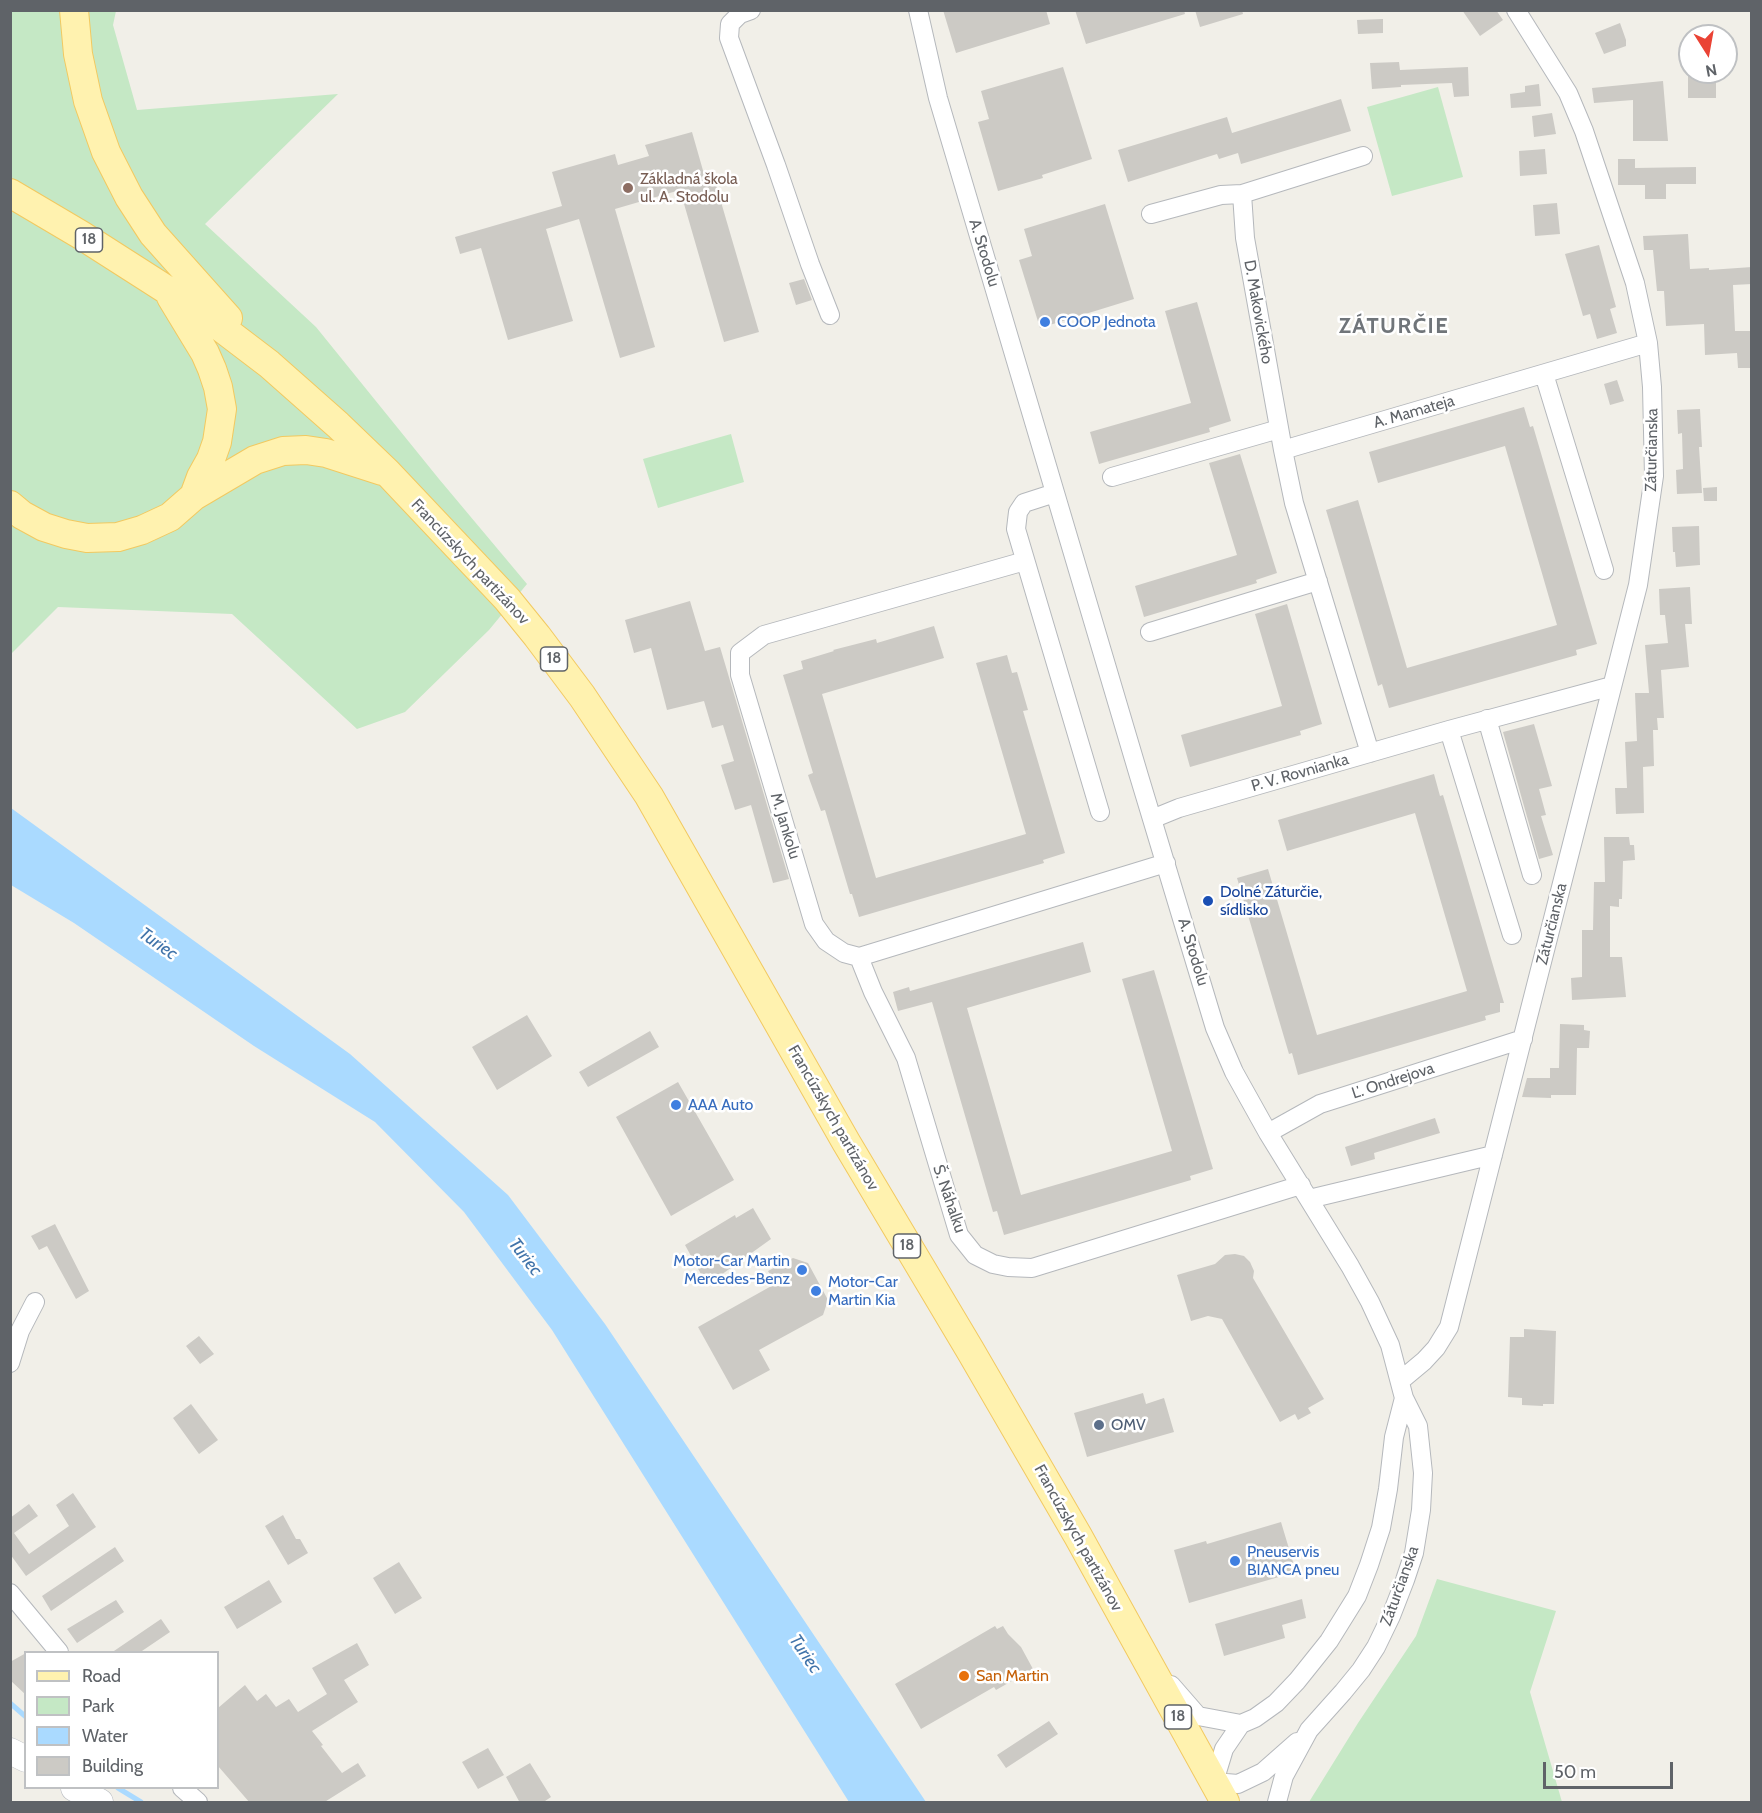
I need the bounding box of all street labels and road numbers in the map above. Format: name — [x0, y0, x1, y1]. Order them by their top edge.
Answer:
street label: A. Stodolu — [965, 217, 1003, 289]
road number: 18 — [76, 228, 103, 252]
street label: D. Makovického — [1239, 258, 1277, 366]
street label: A. Mamateja — [1371, 391, 1457, 433]
street label: Záturčianska — [1642, 408, 1662, 492]
street label: Francúzskych partizánov — [407, 495, 533, 629]
road number: 18 — [540, 647, 568, 671]
street label: P. V. Rovnianka — [1249, 750, 1351, 796]
street label: M. Jankolu — [766, 791, 804, 861]
street label: Záturčianska — [1533, 881, 1571, 967]
street label: A. Stodolu — [1174, 916, 1212, 988]
street label: Francúzskych partizánov — [783, 1042, 883, 1194]
street label: Ľ. Ondrejova — [1349, 1059, 1437, 1103]
street label: Š. Náhalku — [928, 1162, 970, 1236]
road number: 18 — [894, 1234, 920, 1258]
street label: Francúzskych partizánov — [1030, 1461, 1126, 1615]
street label: Záturčianska — [1377, 1543, 1423, 1629]
road number: 18 — [1164, 1705, 1192, 1729]

